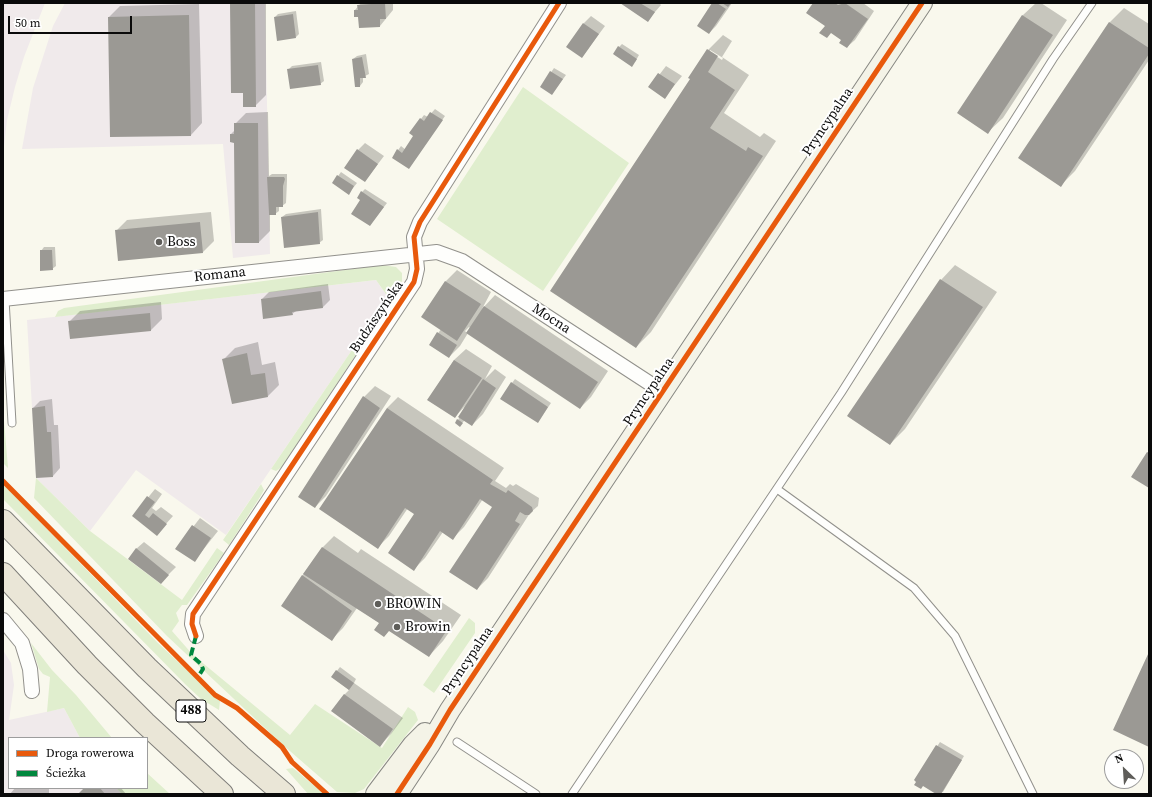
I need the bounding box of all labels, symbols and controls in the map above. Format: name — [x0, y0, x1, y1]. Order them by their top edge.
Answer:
scale bar — [10, 8, 134, 34]
text: 50 m — [15, 15, 41, 31]
street label: Pryncypalna — [799, 85, 857, 159]
place label: Boss — [167, 234, 196, 250]
marker: Boss — [154, 237, 164, 247]
street label: Romana — [193, 264, 247, 286]
street label: Budziszyńska — [347, 278, 407, 356]
street label: Mocna — [529, 300, 573, 338]
street label: Pryncypalna — [620, 355, 678, 429]
place label: BROWIN — [386, 596, 442, 612]
marker: BROWIN — [373, 599, 383, 609]
place label: Browin — [405, 619, 451, 635]
marker: Browin — [392, 622, 402, 632]
street label: Pryncypalna — [439, 624, 497, 698]
road number: 488 — [176, 700, 206, 722]
legend — [8, 737, 148, 789]
text: Droga rowerowa — [46, 745, 134, 761]
north arrow — [1104, 749, 1144, 789]
text: N — [1112, 750, 1126, 767]
text: Ścieżka — [46, 765, 86, 781]

